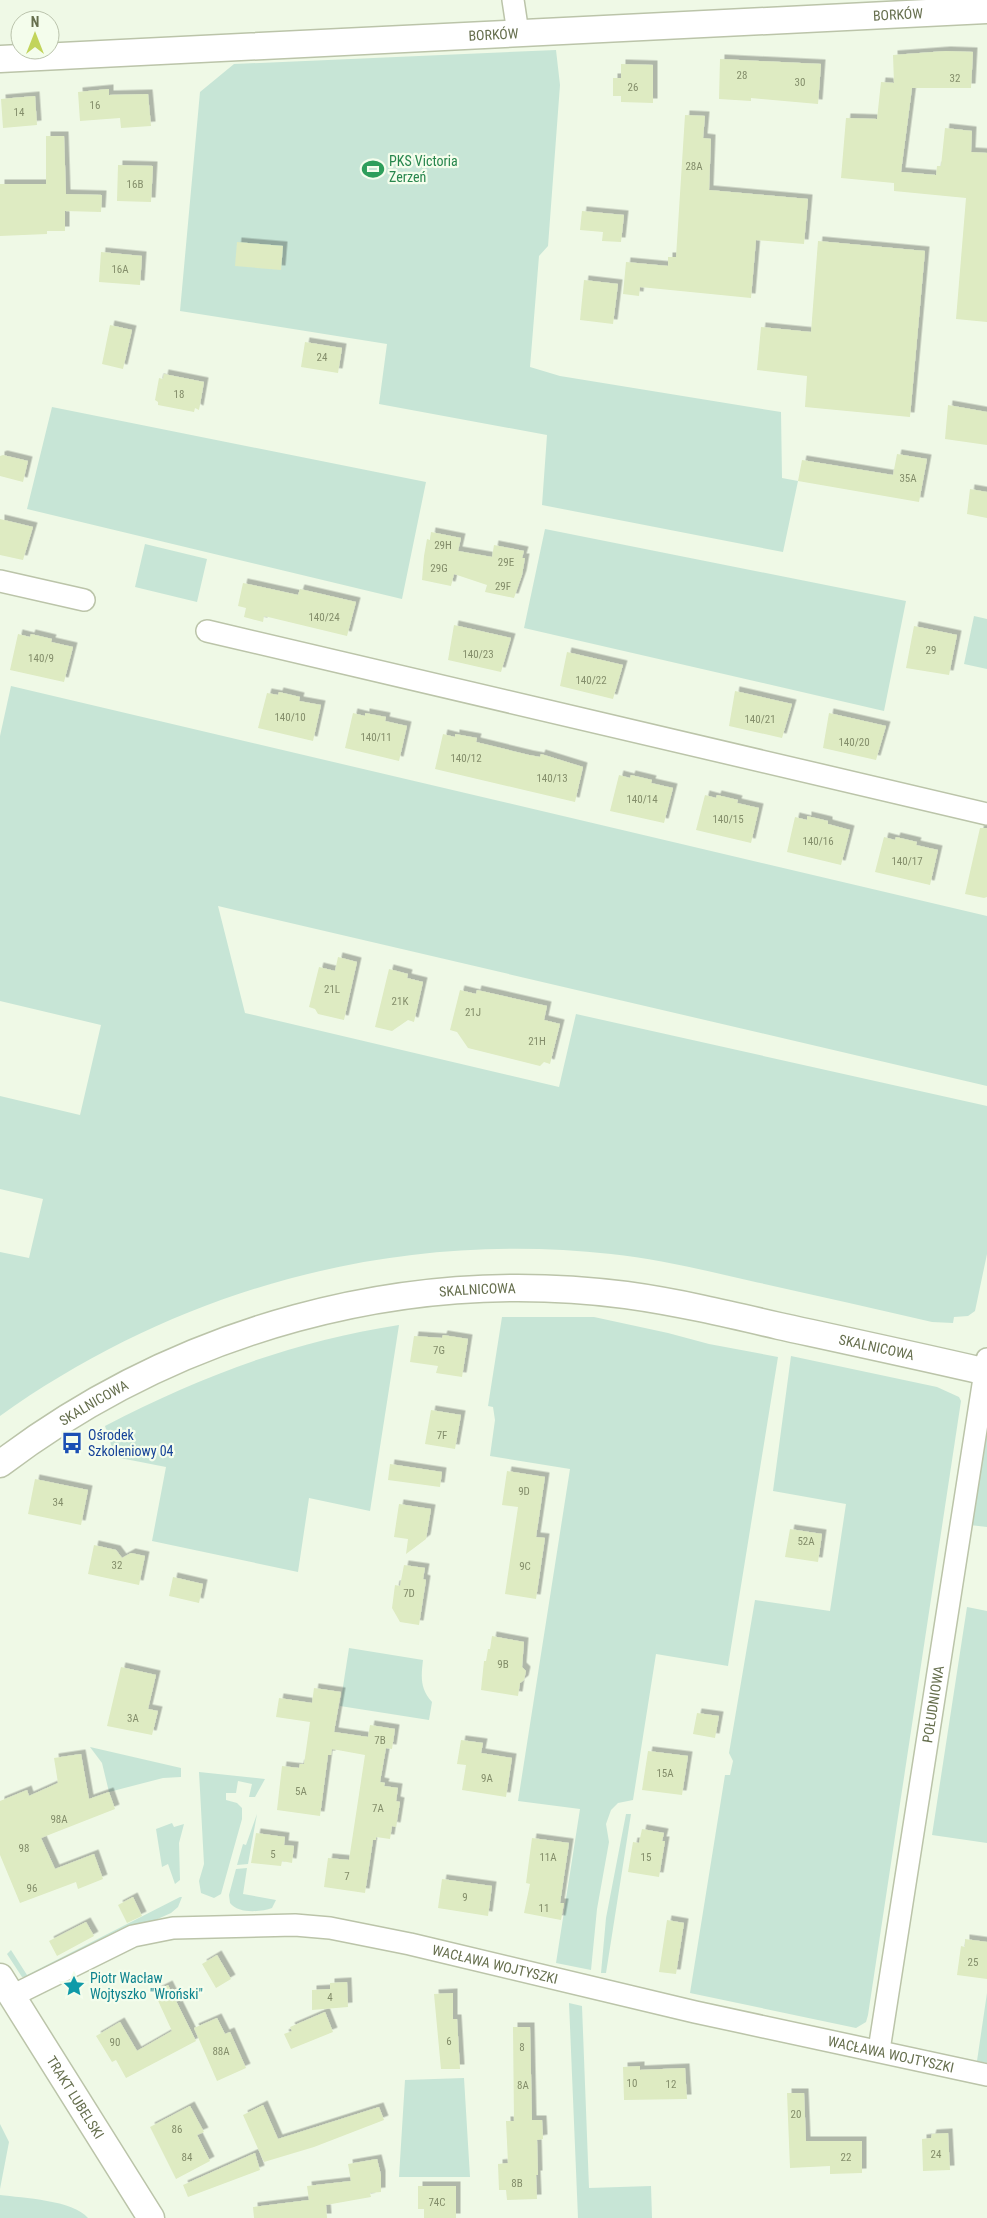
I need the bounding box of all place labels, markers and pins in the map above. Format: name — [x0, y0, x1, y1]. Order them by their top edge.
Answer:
place label: PKS Victoria Zerzeń — [389, 153, 458, 185]
sports icon: PKS Victoria Zerzeń — [360, 156, 386, 182]
place label: Ośrodek Szkoleniowy 04 — [88, 1427, 174, 1459]
bus stop icon: Ośrodek Szkoleniowy 04 — [59, 1430, 85, 1456]
place label: Piotr Wacław Wojtyszko "Wroński" — [90, 1970, 203, 2002]
place icon: Piotr Wacław Wojtyszko "Wroński" — [61, 1973, 87, 1999]

